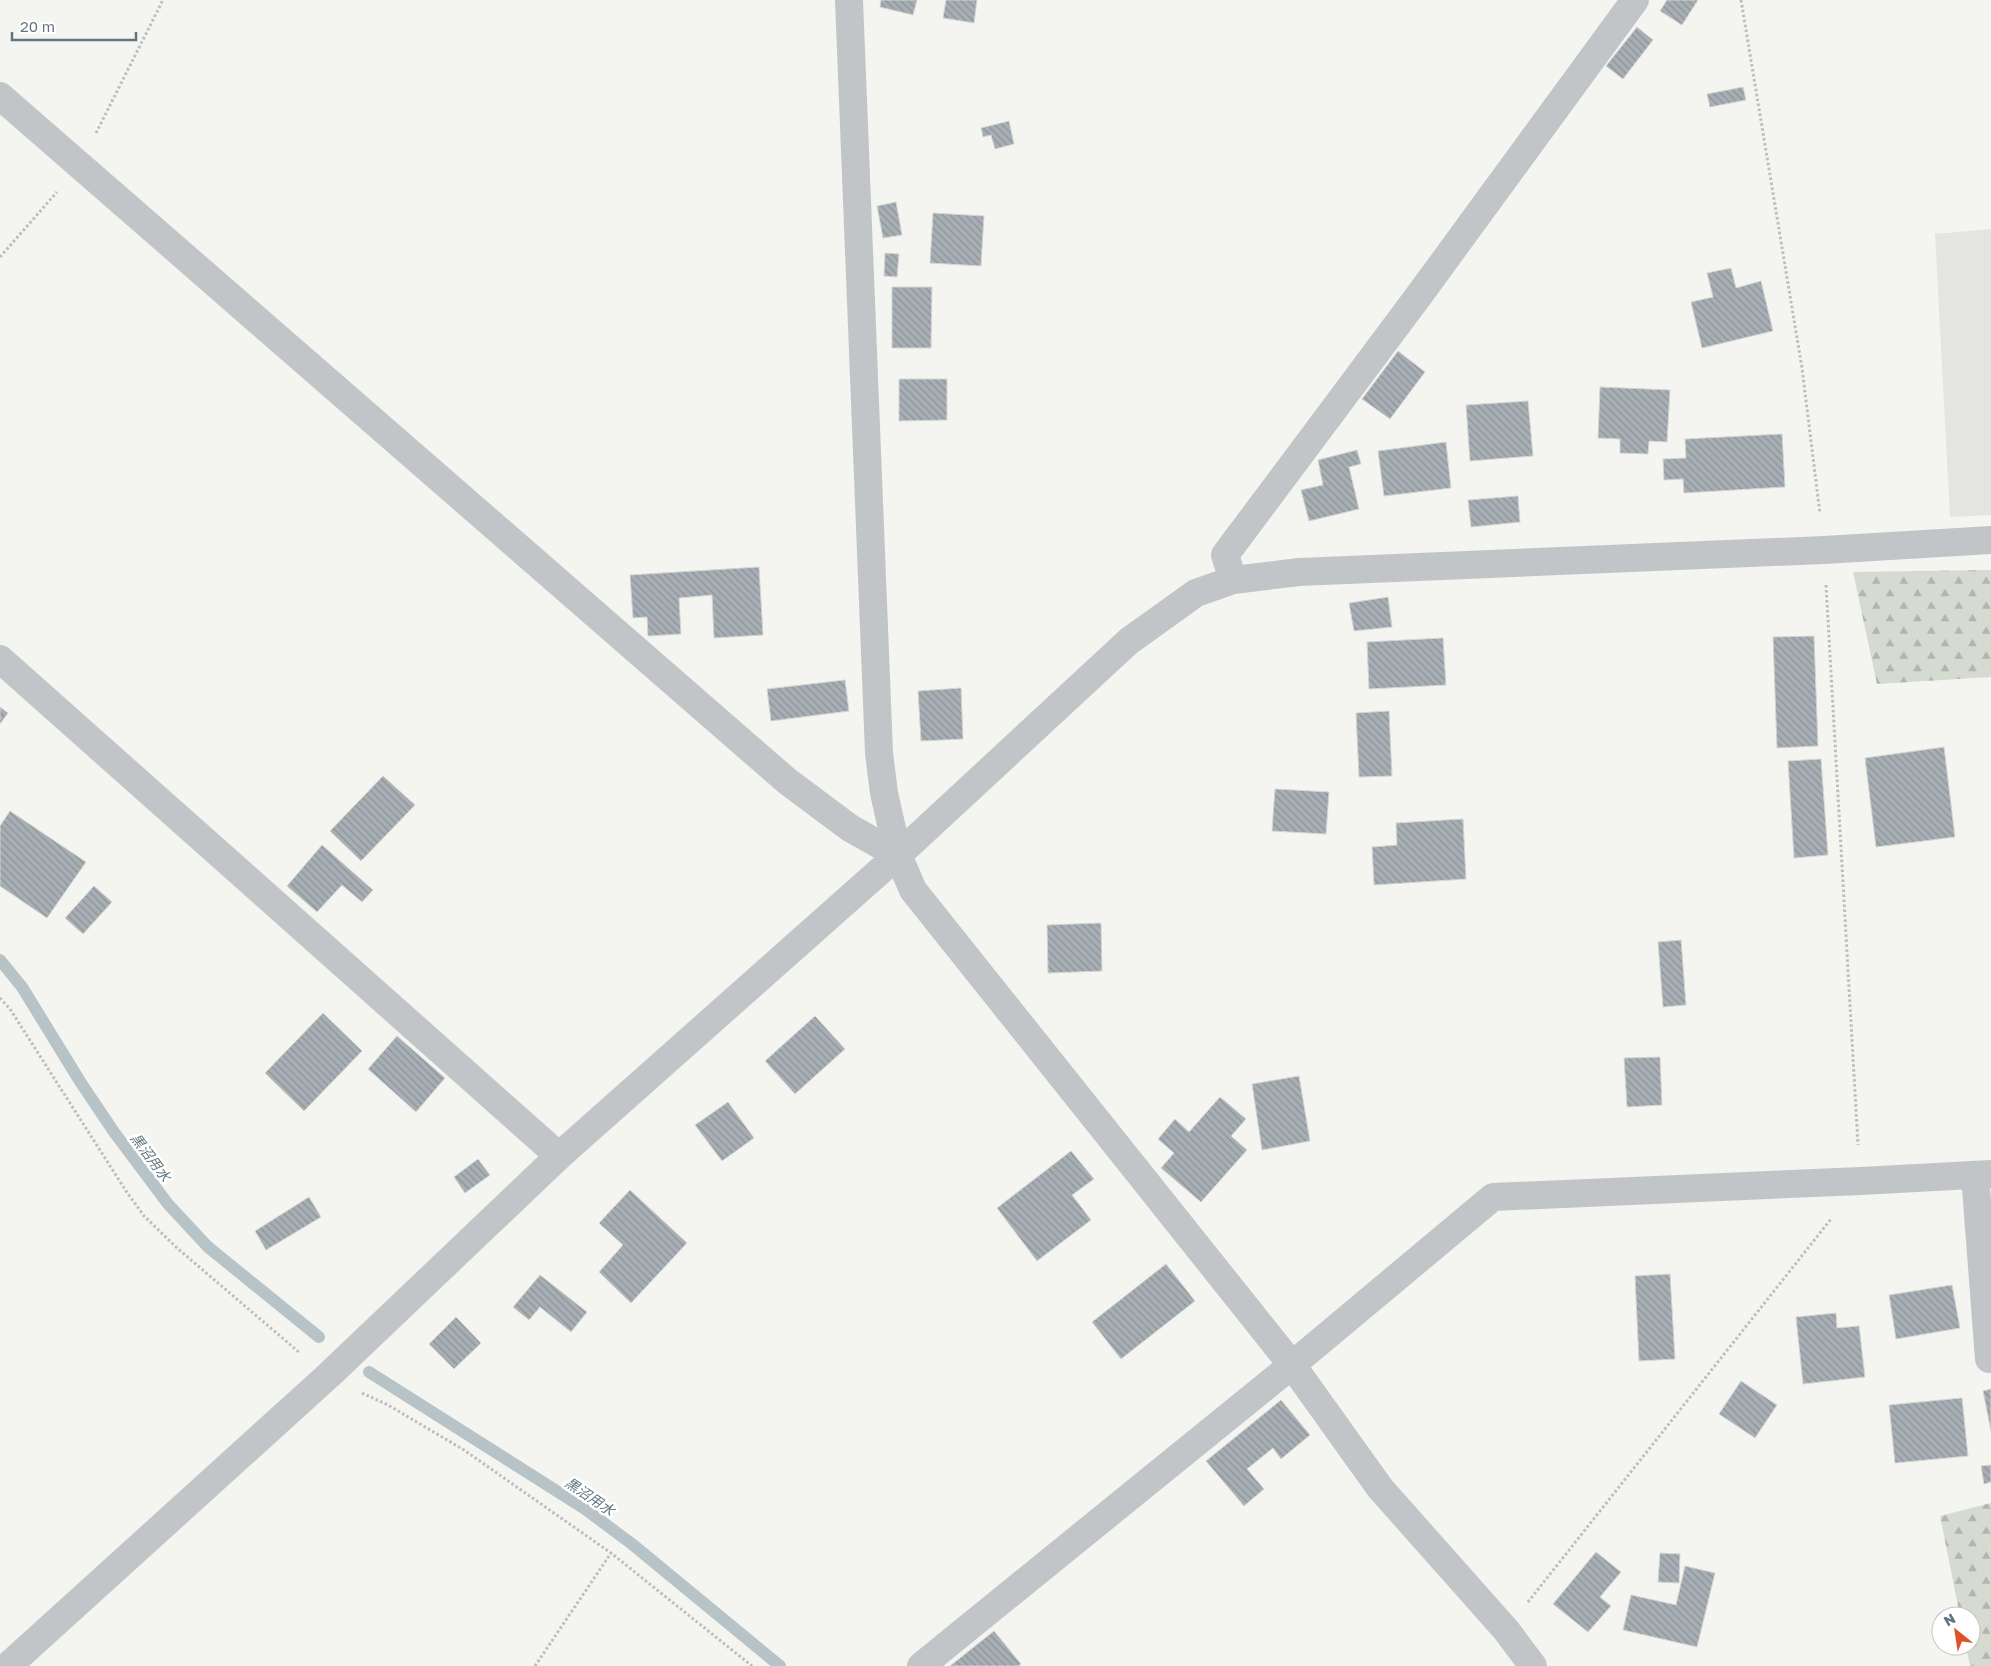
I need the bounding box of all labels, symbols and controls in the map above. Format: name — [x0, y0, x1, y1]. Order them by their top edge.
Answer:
scale bar — [12, 10, 136, 42]
text: 20 m — [20, 17, 55, 35]
water label: 黒沼用水 — [127, 1130, 176, 1186]
water label: 黒沼用水 — [562, 1473, 620, 1520]
north arrow — [1931, 1606, 1981, 1656]
text: N — [1940, 1609, 1958, 1629]

